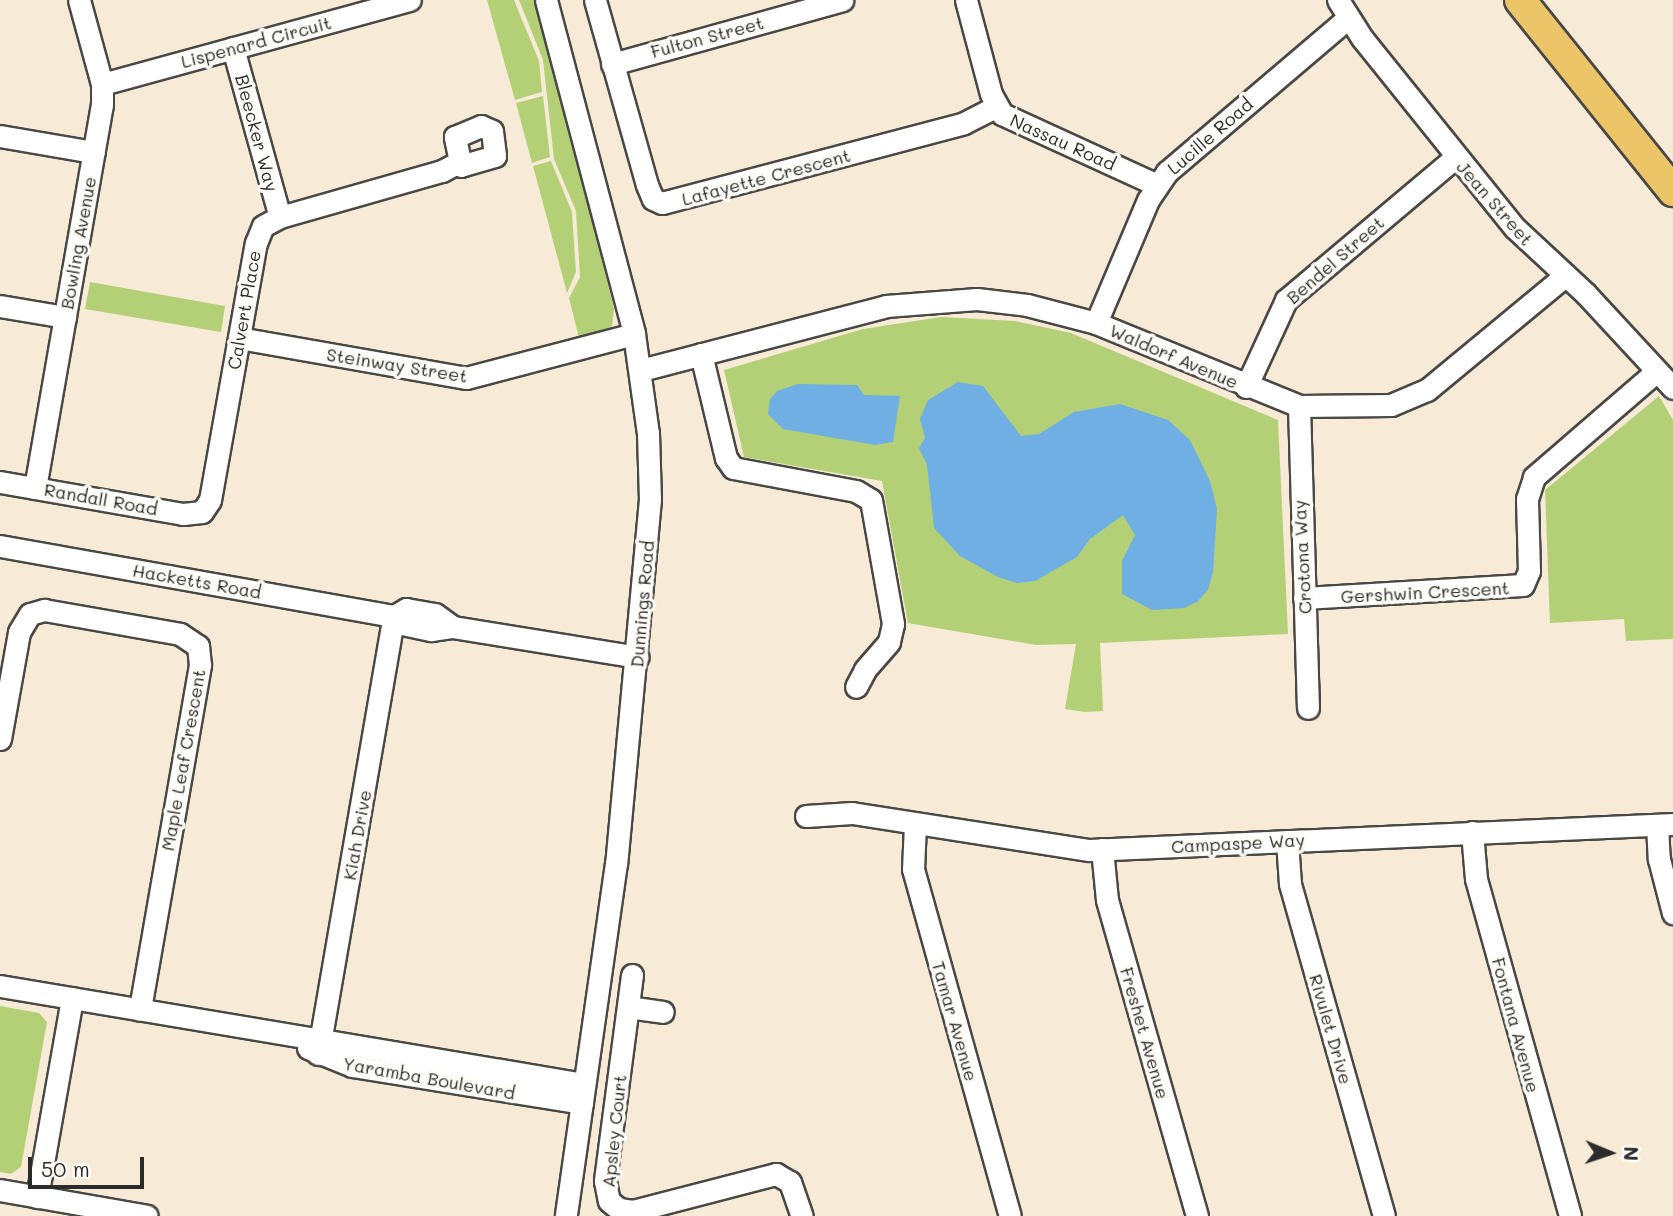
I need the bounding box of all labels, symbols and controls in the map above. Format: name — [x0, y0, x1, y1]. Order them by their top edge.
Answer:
street label: Lispenard Circuit — [179, 12, 333, 72]
street label: Fulton Street — [648, 12, 766, 62]
street label: Bleecker Way — [231, 72, 283, 194]
street label: Lucille Road — [1163, 93, 1257, 179]
street label: Nassau Road — [1007, 109, 1119, 175]
street label: Lafayette Crescent — [679, 144, 853, 210]
street label: Jean Street — [1452, 156, 1538, 250]
street label: Bowling Avenue — [56, 175, 100, 311]
street label: Bendel Street — [1282, 212, 1388, 308]
street label: Calvert Place — [223, 249, 265, 371]
street label: Waldorf Avenue — [1106, 319, 1242, 393]
street label: Steinway Street — [325, 343, 469, 387]
street label: Randall Road — [43, 478, 159, 520]
street label: Crotona Way — [1288, 499, 1316, 615]
street label: Dunnings Road — [626, 540, 658, 668]
street label: Hacketts Road — [131, 559, 263, 603]
street label: Gershwin Crescent — [1340, 577, 1510, 607]
street label: Maple Leaf Crescent — [156, 667, 210, 853]
street label: Kiah Drive — [338, 788, 376, 882]
street label: Campaspe Way — [1171, 829, 1305, 857]
street label: Fontana Avenue — [1488, 955, 1544, 1095]
street label: Tamar Avenue — [928, 958, 982, 1084]
street label: Freshet Avenue — [1116, 965, 1174, 1101]
street label: Rivulet Drive — [1305, 972, 1357, 1086]
street label: Yaramba Boulevard — [341, 1052, 517, 1104]
street label: Apsley Court — [597, 1073, 631, 1189]
north arrow — [1575, 1118, 1645, 1188]
scale bar — [32, 1142, 147, 1186]
text: N — [1619, 1146, 1644, 1161]
text: 50 m — [41, 1155, 90, 1182]

